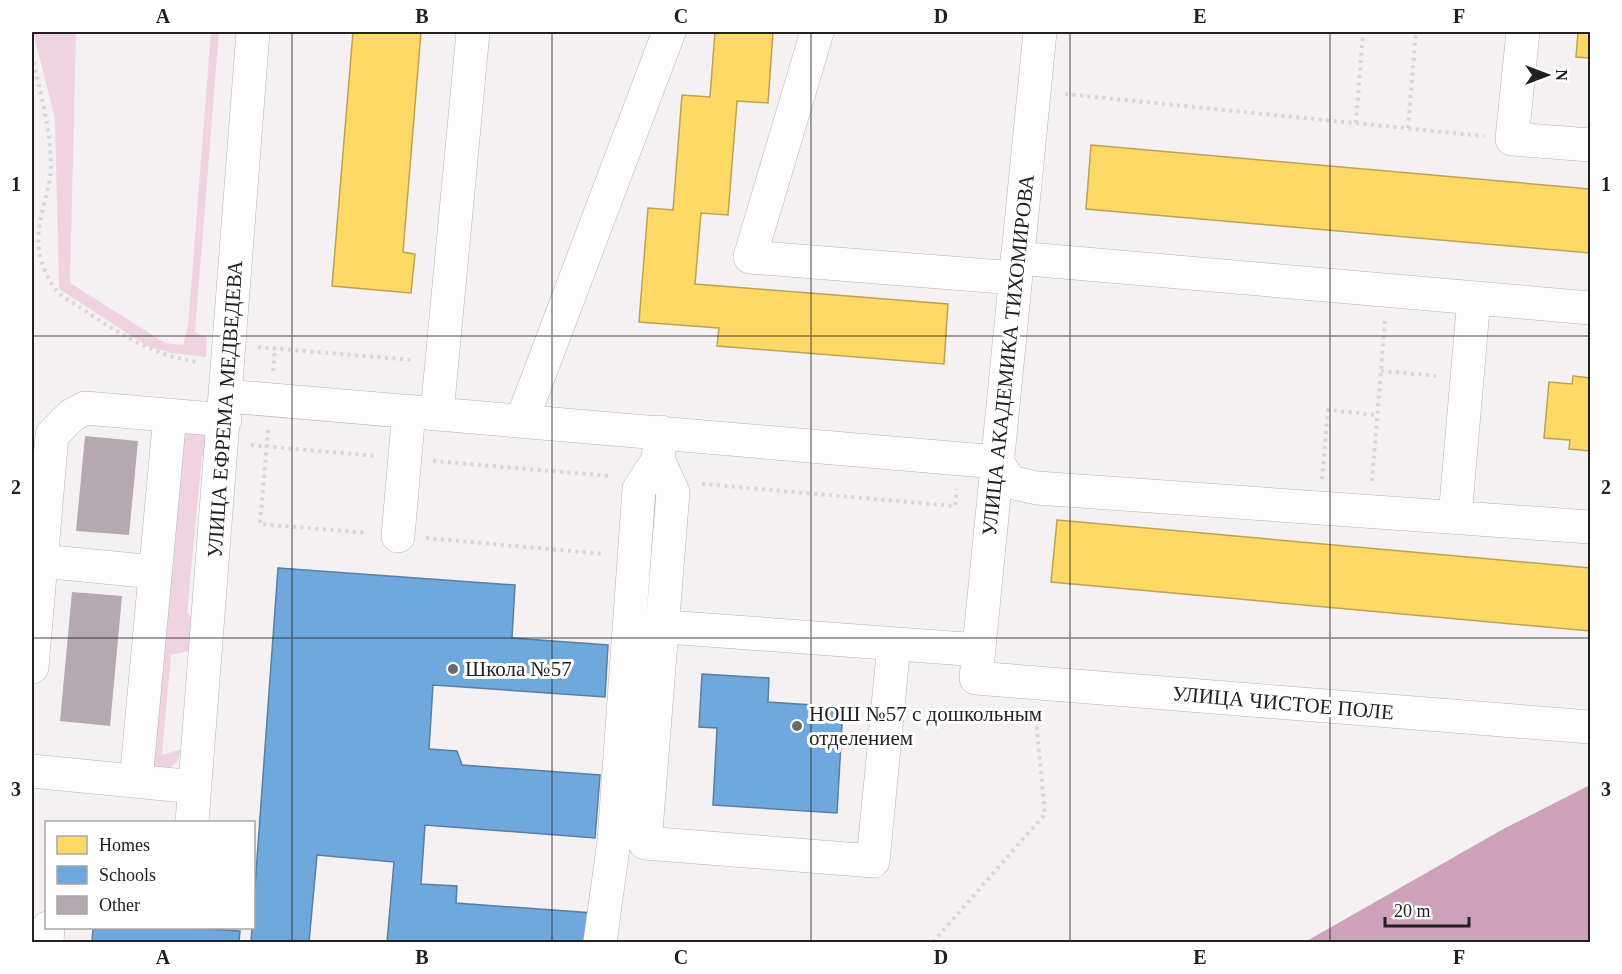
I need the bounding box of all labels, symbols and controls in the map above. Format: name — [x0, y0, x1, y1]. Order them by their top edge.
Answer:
text: A — [156, 5, 171, 27]
text: B — [415, 5, 429, 27]
text: C — [674, 5, 688, 27]
text: D — [934, 5, 948, 27]
text: E — [1193, 5, 1207, 27]
text: F — [1453, 5, 1465, 27]
north arrow — [1517, 45, 1577, 105]
text: N — [1553, 69, 1570, 81]
street label: УЛИЦА АКАДЕМИКА ТИХОМИРОВА — [977, 172, 1039, 537]
text: 1 — [11, 173, 21, 195]
text: 1 — [1601, 173, 1611, 195]
street label: УЛИЦА ЕФРЕМА МЕДВЕДЕВА — [203, 259, 247, 559]
text: 2 — [11, 476, 21, 498]
text: 2 — [1601, 476, 1611, 498]
place label: Школа №57 — [465, 657, 572, 681]
marker: Школа №57 — [446, 662, 460, 676]
street label: УЛИЦА ЧИСТОЕ ПОЛЕ — [1171, 681, 1395, 725]
place label: НОШ №57 с дошкольным отделением — [809, 702, 1042, 750]
marker: НОШ №57 с дошкольным отделением — [790, 719, 804, 733]
text: 3 — [11, 778, 21, 800]
text: 3 — [1601, 778, 1611, 800]
legend — [45, 821, 255, 929]
text: Homes — [99, 835, 150, 855]
text: Schools — [99, 865, 156, 885]
scale bar — [1385, 890, 1469, 928]
text: Other — [99, 895, 140, 915]
text: 20 m — [1394, 901, 1431, 921]
text: A — [156, 946, 171, 968]
text: B — [415, 946, 429, 968]
text: C — [674, 946, 688, 968]
text: D — [934, 946, 948, 968]
text: E — [1193, 946, 1207, 968]
text: F — [1453, 946, 1465, 968]

